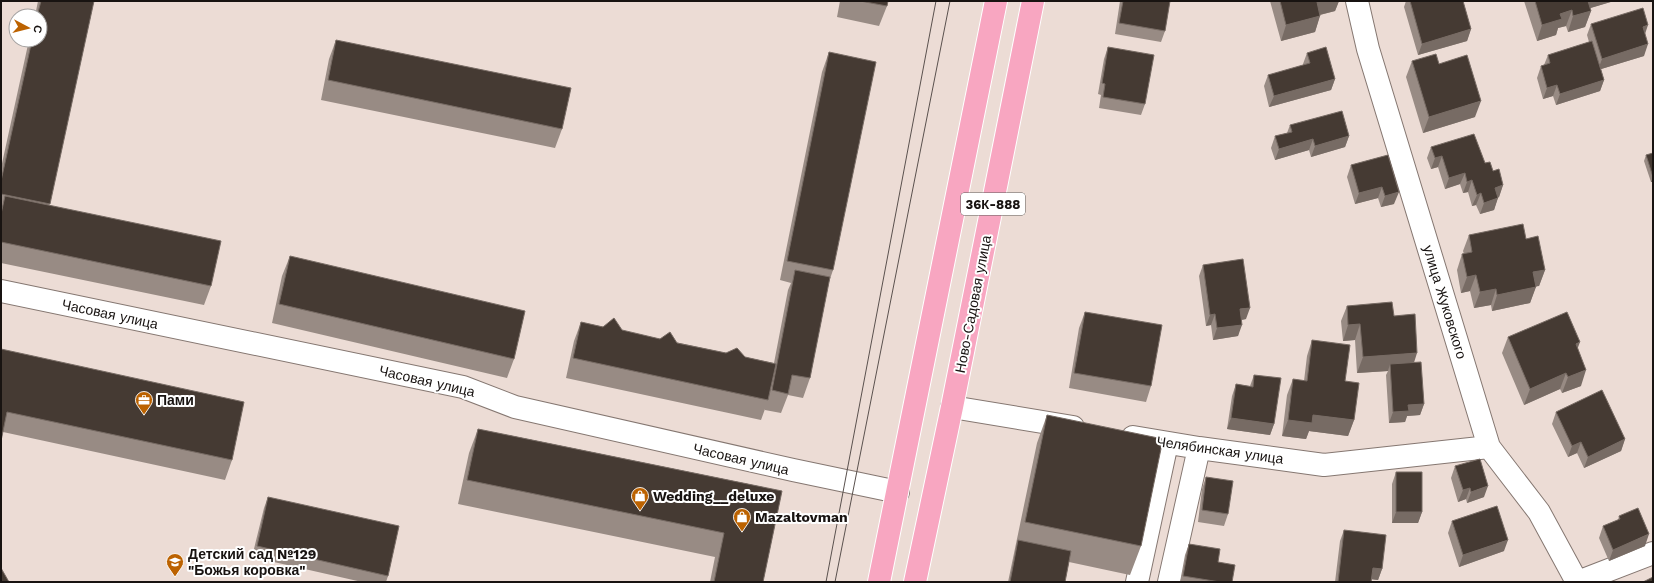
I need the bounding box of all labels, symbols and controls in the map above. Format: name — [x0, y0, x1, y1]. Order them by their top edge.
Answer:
north arrow — [8, 8, 48, 48]
text: С — [30, 24, 44, 34]
road number: 36К-888 — [961, 193, 1025, 215]
street label: Ново-Садовая улица — [952, 234, 994, 374]
street label: улица Жуковского — [1420, 243, 1470, 361]
street label: Часовая улица — [60, 296, 160, 332]
street label: Часовая улица — [377, 362, 477, 400]
office icon: Пами — [134, 390, 154, 415]
place label: Пами — [157, 392, 194, 408]
street label: Челябинская улица — [1155, 433, 1285, 467]
street label: Часовая улица — [691, 440, 791, 478]
shop icon: Wedding__deluxe — [630, 486, 650, 511]
place label: Wedding__deluxe — [653, 488, 774, 504]
shop icon: Mazaltovman — [732, 507, 752, 532]
place label: Mazaltovman — [755, 509, 848, 525]
place label: Детский сад №129 "Божья коровка" — [188, 546, 316, 578]
school or university icon: Детский сад №129 "Божья коровка" — [165, 552, 185, 577]

